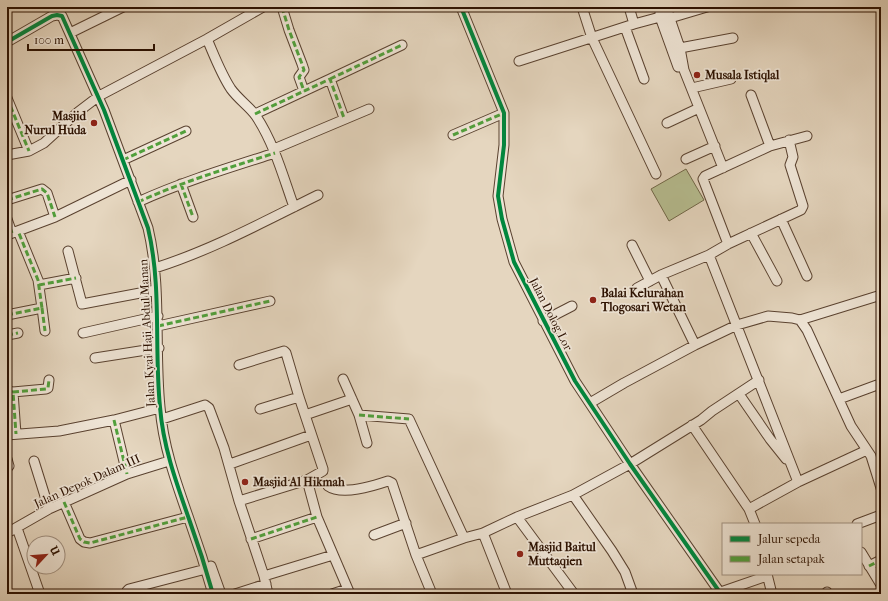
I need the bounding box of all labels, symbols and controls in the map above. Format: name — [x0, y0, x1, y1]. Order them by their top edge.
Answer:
scale bar — [28, 26, 154, 52]
text: 100 m — [34, 33, 64, 47]
place label: Musala Istiqlal — [704, 68, 780, 83]
marker: Musala Istiqlal — [692, 70, 702, 80]
place label: Masjid Nurul Huda — [24, 109, 86, 137]
marker: Masjid Nurul Huda — [89, 118, 99, 128]
street label: Jalan Kyai Haji Abdul Manan — [136, 259, 158, 408]
street label: Jalan Dolog Lor — [526, 274, 576, 354]
place label: Balai Kelurahan Tlogosari Wetan — [600, 286, 687, 315]
marker: Balai Kelurahan Tlogosari Wetan — [588, 295, 598, 305]
street label: Jalan Depok Dalam III — [31, 451, 143, 511]
place label: Masjid Al Hikmah — [252, 475, 345, 489]
marker: Masjid Al Hikmah — [240, 477, 250, 487]
legend — [722, 523, 862, 575]
text: Jalur sepeda — [757, 532, 821, 546]
north arrow — [26, 535, 66, 575]
place label: Masjid Baitul Muttaqien — [527, 540, 596, 569]
text: U — [46, 543, 62, 558]
marker: Masjid Baitul Muttaqien — [515, 549, 525, 559]
text: Jalan setapak — [757, 552, 825, 566]

